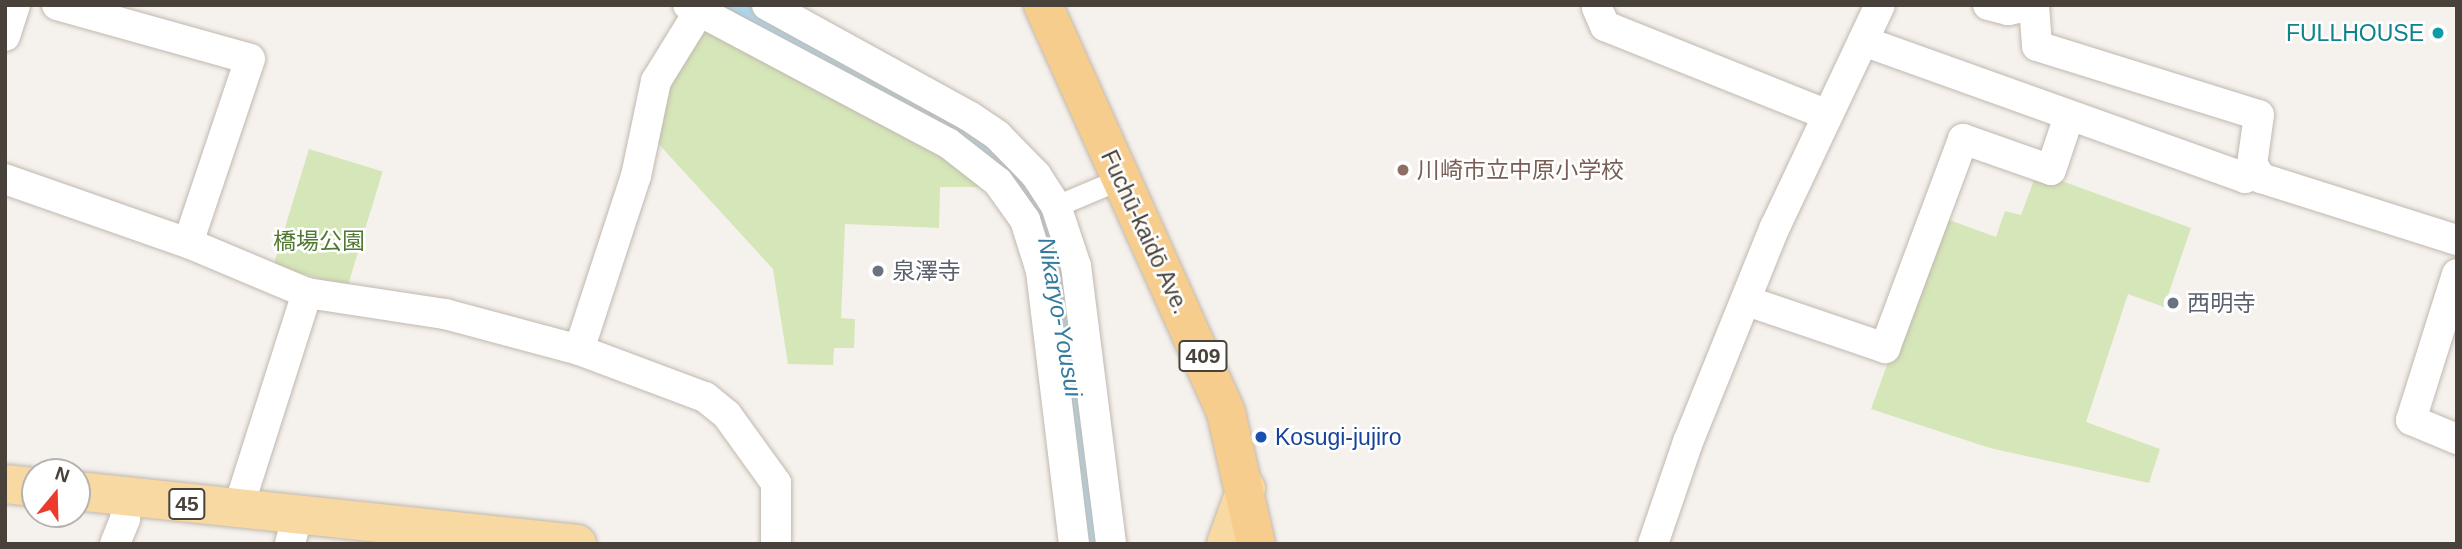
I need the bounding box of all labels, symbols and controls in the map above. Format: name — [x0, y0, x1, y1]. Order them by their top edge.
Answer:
place label: FULLHOUSE — [2286, 19, 2424, 47]
marker: FULLHOUSE — [2430, 25, 2446, 41]
street label: Fuchū-kaidō Ave. — [1095, 145, 1195, 319]
place label: 川崎市立中原小学校 — [1417, 156, 1624, 184]
marker: 川崎市立中原小学校 — [1395, 162, 1411, 178]
park label: 橋場公園 — [273, 227, 365, 255]
water label: Nikaryo-Yousui — [1032, 235, 1088, 399]
place label: 泉澤寺 — [892, 257, 961, 285]
marker: 泉澤寺 — [870, 263, 886, 279]
place label: 西明寺 — [2187, 289, 2256, 317]
marker: 西明寺 — [2165, 295, 2181, 311]
road number: 409 — [1177, 338, 1229, 374]
place label: Kosugi-jujiro — [1275, 423, 1402, 451]
marker: Kosugi-jujiro — [1253, 429, 1269, 445]
north arrow — [21, 458, 91, 528]
text: N — [52, 462, 72, 487]
road number: 45 — [168, 486, 206, 522]

